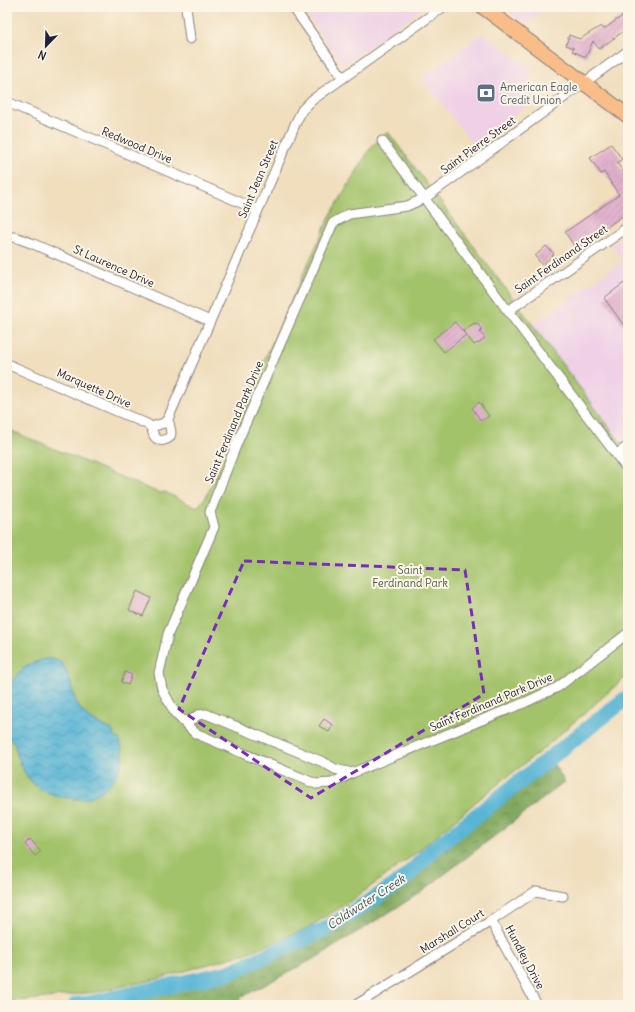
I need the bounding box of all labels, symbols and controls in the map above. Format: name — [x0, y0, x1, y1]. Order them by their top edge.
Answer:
north arrow — [26, 26, 66, 66]
text: N — [36, 47, 48, 63]
place label: American Eagle Credit Union — [500, 80, 578, 107]
bank icon: American Eagle Credit Union — [475, 82, 497, 104]
street label: Saint Pierre Street — [438, 113, 518, 177]
street label: Redwood Drive — [100, 124, 174, 166]
street label: Saint Jean Street — [235, 138, 281, 220]
street label: Saint Ferdinand Street — [512, 222, 610, 296]
street label: St Laurence Drive — [71, 242, 157, 290]
street label: Saint Ferdinand Park Drive — [202, 359, 266, 485]
street label: Marquette Drive — [55, 365, 133, 411]
park label: Saint Ferdinand Park — [372, 563, 448, 590]
street label: Saint Ferdinand Park Drive — [428, 670, 554, 734]
water label: Coldwater Creek — [324, 870, 408, 932]
street label: Marshall Court — [417, 906, 487, 956]
street label: Hundley Drive — [502, 923, 548, 991]

